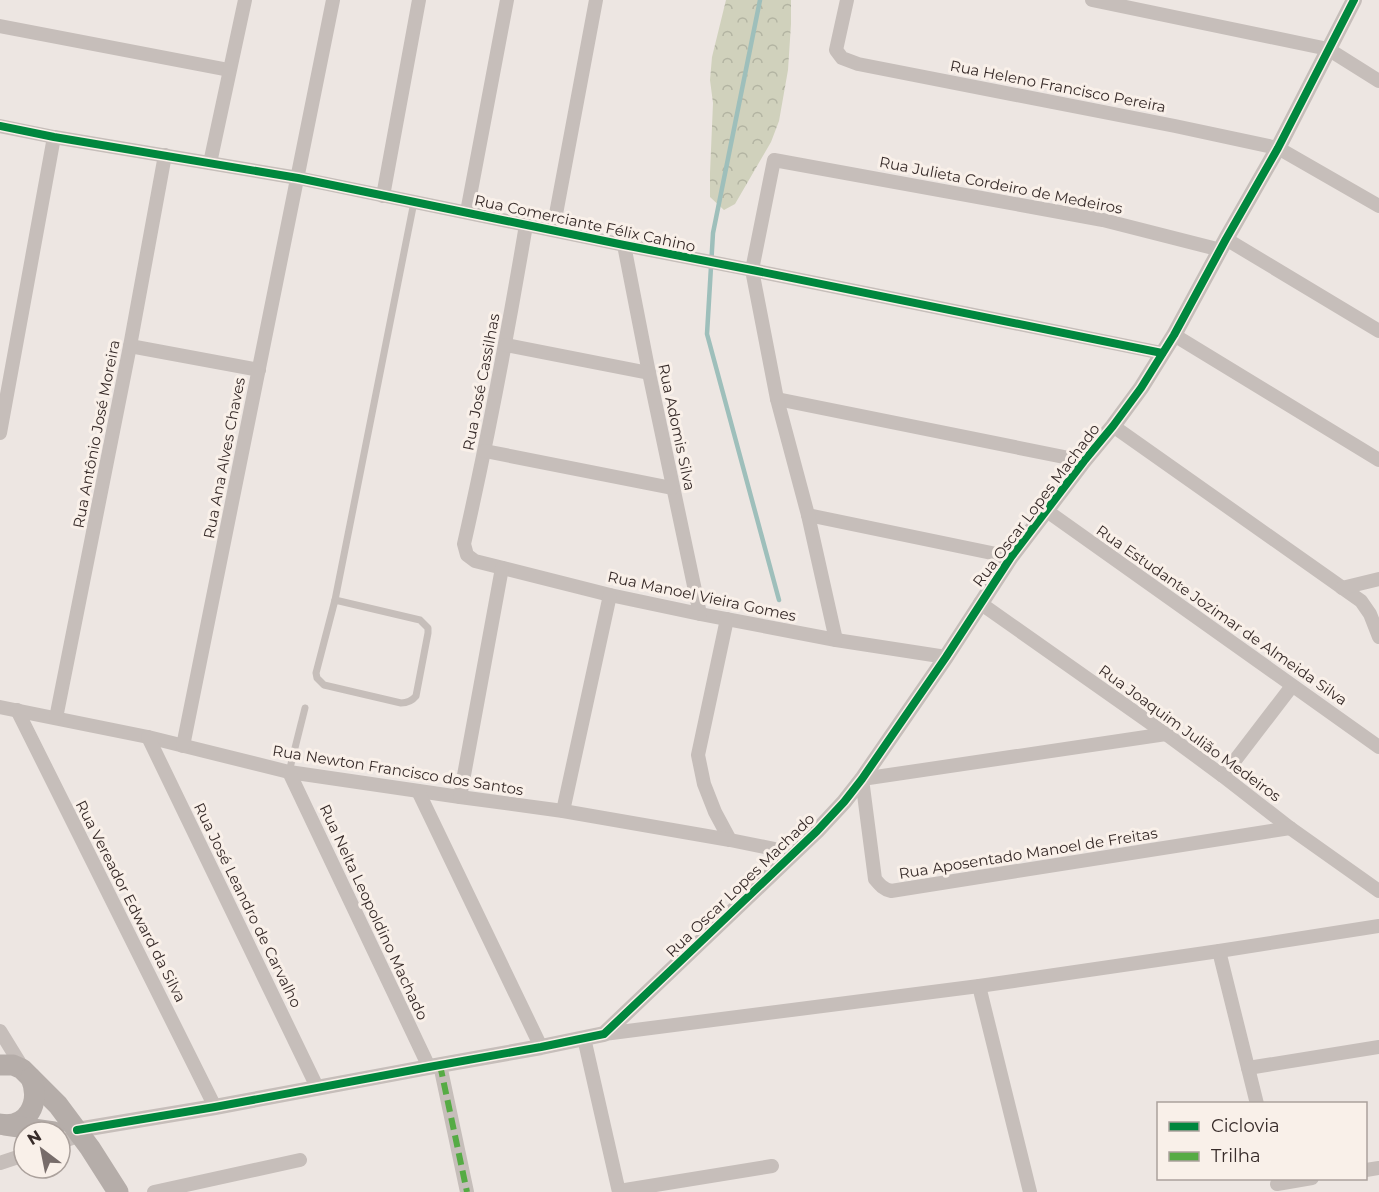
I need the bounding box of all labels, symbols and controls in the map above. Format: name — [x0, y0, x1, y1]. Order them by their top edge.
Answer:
street label: Rua Heleno Francisco Pereira — [948, 56, 1168, 116]
street label: Rua Julieta Cordeiro de Medeiros — [878, 152, 1124, 218]
street label: Rua Comerciante Félix Cahino — [473, 190, 697, 256]
street label: Rua José Cassilhas — [458, 312, 504, 452]
street label: Rua Antônio José Moreira — [68, 338, 124, 530]
street label: Rua Adomis Silva — [654, 362, 700, 492]
street label: Rua Ana Alves Chaves — [199, 376, 249, 540]
street label: Rua Oscar Lopes Machado — [968, 420, 1104, 590]
street label: Rua Estudante Jozimar de Almeida Silva — [1093, 521, 1351, 709]
street label: Rua Manoel Vieira Gomes — [606, 567, 798, 625]
street label: Rua Joaquim Julião Medeiros — [1095, 660, 1285, 806]
street label: Rua Newton Francisco dos Santos — [271, 741, 525, 799]
street label: Rua Vereador Edward da Silva — [72, 797, 190, 1005]
street label: Rua José Leandro de Carvalho — [190, 799, 306, 1011]
street label: Rua Nelta Leopoldino Machado — [316, 801, 432, 1023]
street label: Rua Oscar Lopes Machado — [662, 809, 818, 961]
street label: Rua Aposentado Manoel de Freitas — [897, 823, 1159, 883]
legend — [1157, 1102, 1367, 1180]
text: Ciclovia — [1211, 1115, 1280, 1137]
north arrow — [12, 1120, 72, 1180]
text: N — [24, 1126, 45, 1149]
text: Trilha — [1211, 1145, 1261, 1167]

